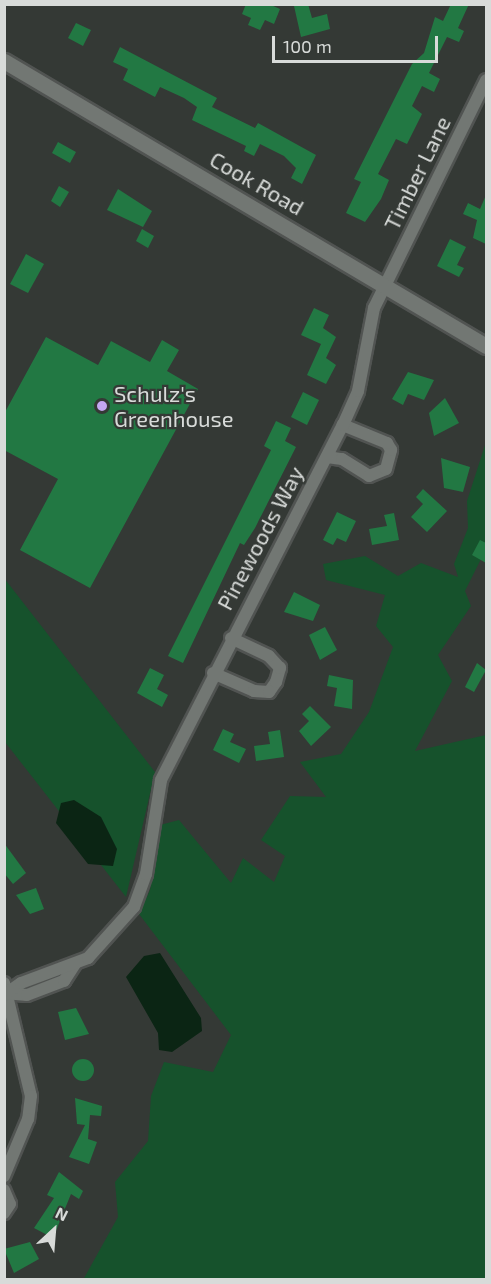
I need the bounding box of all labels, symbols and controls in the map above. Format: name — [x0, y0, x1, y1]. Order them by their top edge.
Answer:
scale bar — [275, 24, 442, 62]
text: 100 m — [283, 35, 332, 57]
street label: Timber Lane — [378, 112, 456, 234]
street label: Cook Road — [205, 145, 309, 221]
place label: Schulz's Greenhouse — [114, 380, 234, 432]
marker: Schulz's Greenhouse — [95, 399, 109, 413]
street label: Pinewoods Way — [211, 462, 309, 614]
north arrow — [24, 1200, 84, 1260]
text: N — [53, 1202, 71, 1224]

